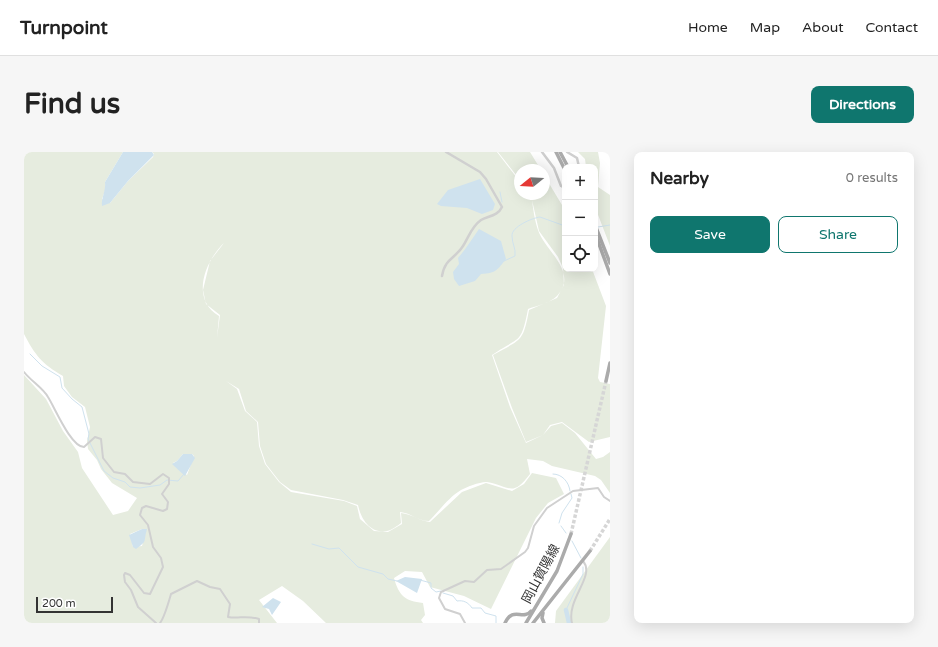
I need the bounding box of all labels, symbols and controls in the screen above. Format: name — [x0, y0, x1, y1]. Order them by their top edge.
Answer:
text: Turnpoint — [20, 17, 108, 39]
text: Home — [688, 19, 728, 36]
text: Map — [750, 19, 780, 36]
text: About — [802, 19, 844, 36]
text: Contact — [866, 19, 918, 36]
button: Directions — [811, 86, 914, 123]
text: Find us — [24, 87, 120, 121]
north arrow — [514, 164, 550, 200]
map controls — [562, 164, 598, 272]
button: + — [562, 164, 598, 200]
text: Nearby — [650, 168, 709, 189]
text: 0 results — [846, 170, 898, 186]
button: − — [562, 200, 598, 236]
button: Save — [650, 216, 770, 253]
button: Share — [778, 216, 898, 253]
button: locate — [562, 236, 598, 272]
street label: 岡山賀陽線 — [519, 542, 563, 606]
scale bar — [36, 595, 113, 614]
text: 200 m — [42, 597, 76, 610]

